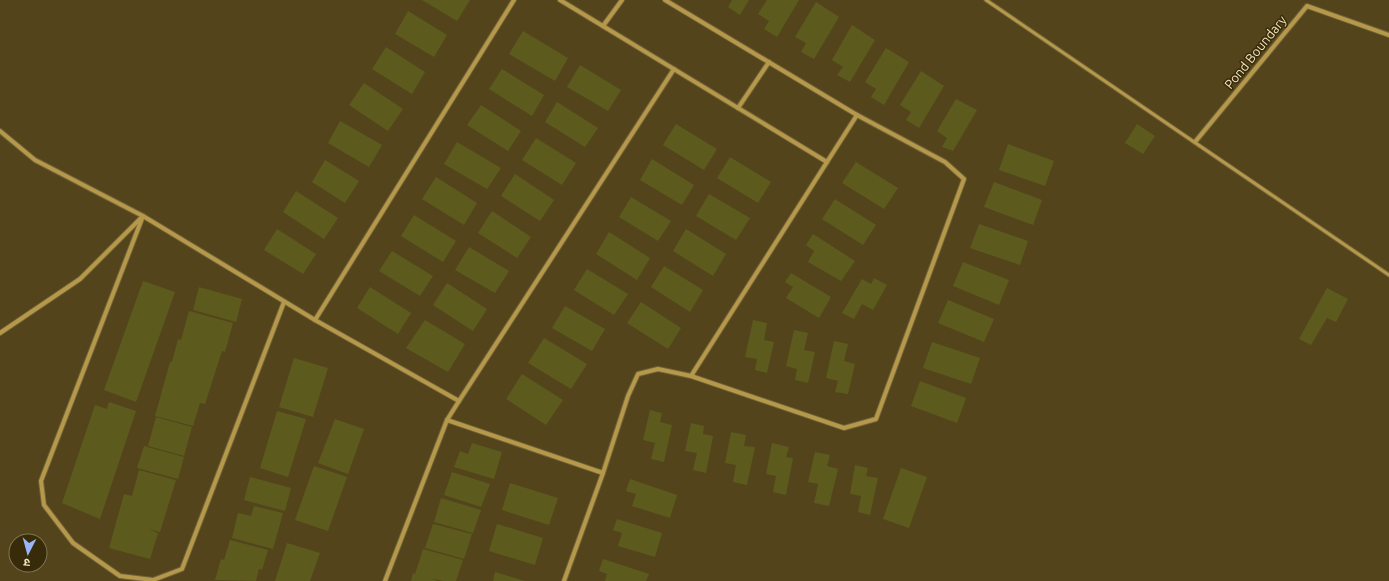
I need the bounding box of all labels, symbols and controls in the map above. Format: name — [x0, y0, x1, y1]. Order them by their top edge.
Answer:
street label: Pond Boundary — [1221, 13, 1289, 91]
north arrow — [8, 533, 48, 573]
text: उ — [23, 557, 31, 569]

